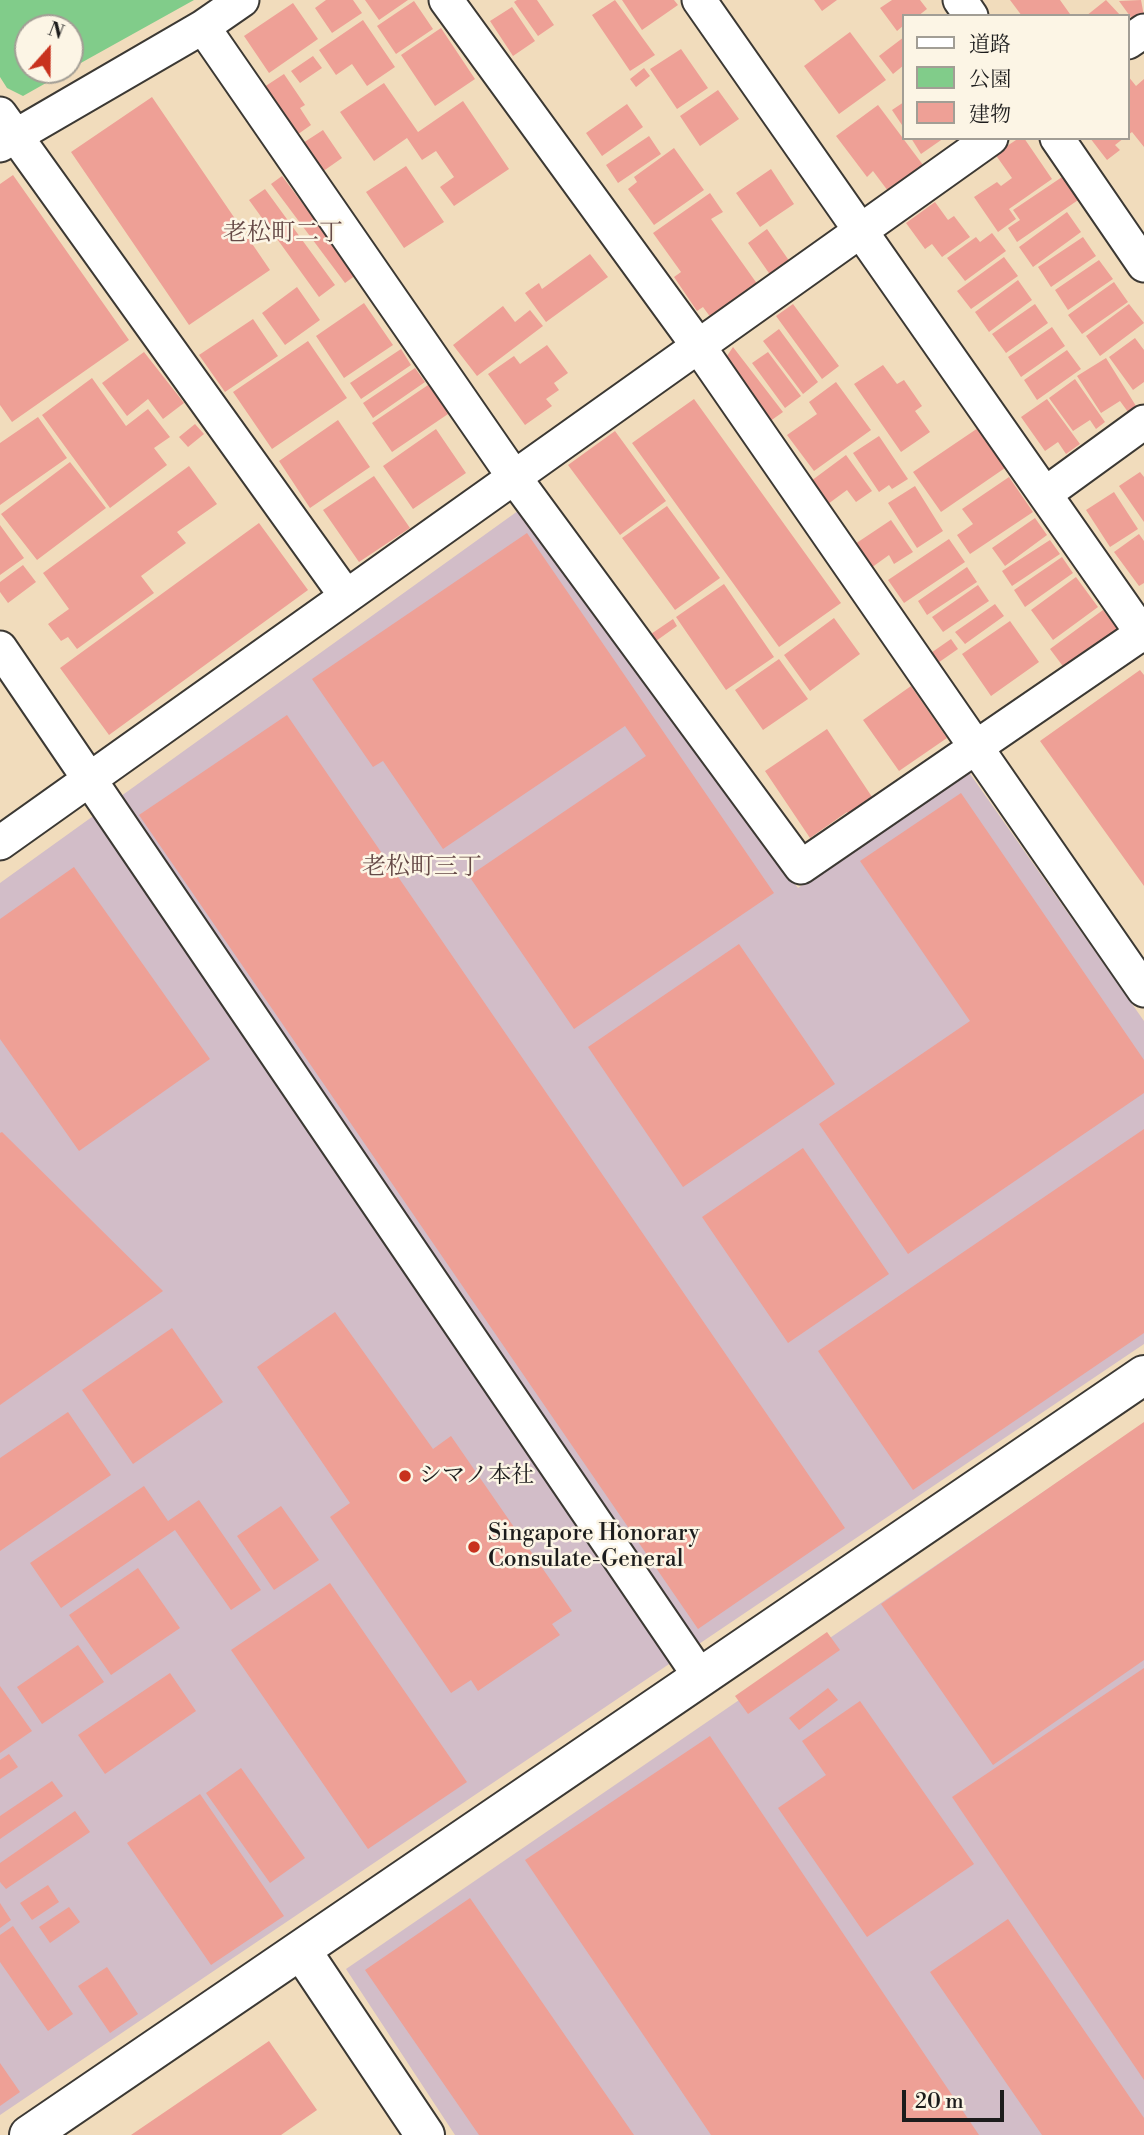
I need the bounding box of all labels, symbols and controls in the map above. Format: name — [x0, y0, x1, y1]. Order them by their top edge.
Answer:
north arrow — [14, 14, 84, 84]
legend — [902, 14, 1130, 140]
text: N — [44, 17, 67, 45]
text: 道路 — [969, 32, 1011, 58]
text: 公園 — [969, 67, 1011, 93]
text: 建物 — [969, 102, 1011, 128]
district label: 老松町二丁 — [223, 220, 343, 248]
district label: 老松町三丁 — [362, 854, 482, 882]
place label: シマノ本社 — [419, 1462, 534, 1490]
marker: シマノ本社 — [397, 1468, 413, 1484]
place label: Singapore Honorary Consulate-General — [488, 1520, 700, 1574]
marker: Singapore Honorary Consulate-General — [466, 1539, 482, 1555]
scale bar — [906, 2076, 1007, 2120]
text: 20 m — [915, 2089, 964, 2115]

